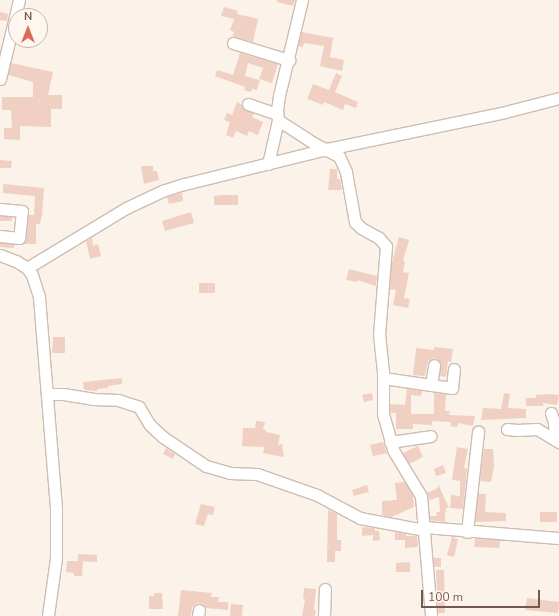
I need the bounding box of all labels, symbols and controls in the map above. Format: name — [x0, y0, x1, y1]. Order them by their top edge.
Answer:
north arrow — [8, 8, 48, 48]
text: N — [24, 9, 32, 24]
scale bar — [423, 582, 542, 608]
text: 100 m — [428, 589, 463, 605]

